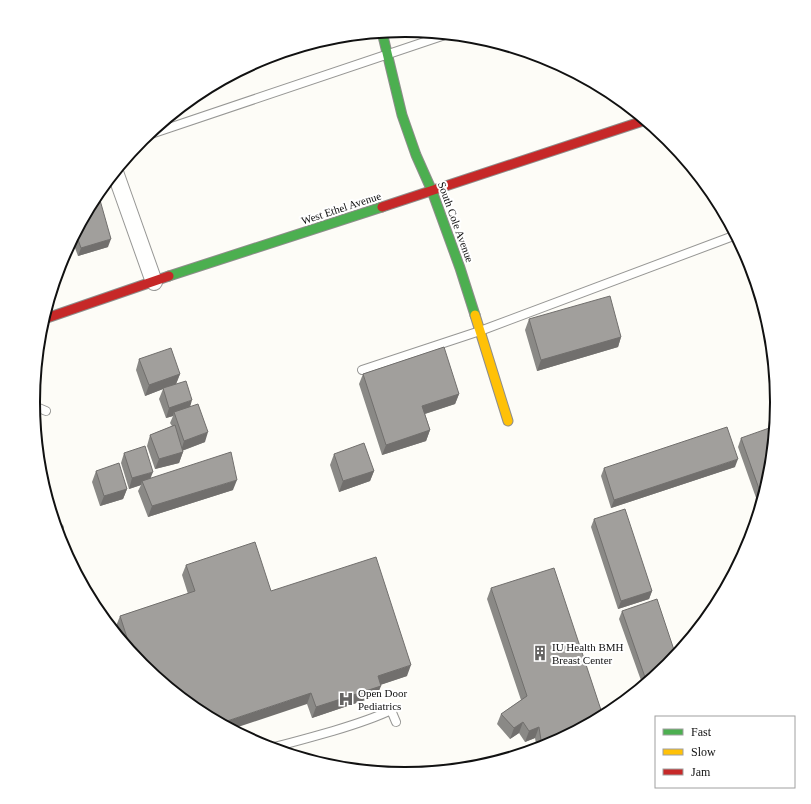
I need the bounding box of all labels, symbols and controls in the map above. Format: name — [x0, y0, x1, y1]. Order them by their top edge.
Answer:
street label: South Cole Avenue — [436, 180, 476, 264]
street label: West Ethel Avenue — [300, 189, 383, 227]
place label: IU Health BMH Breast Center — [552, 641, 624, 666]
building icon: IU Health BMH Breast Center — [531, 644, 549, 662]
place label: Open Door Pediatrics — [358, 687, 408, 712]
hospital icon: Open Door Pediatrics — [337, 690, 355, 708]
legend — [655, 716, 795, 788]
text: Fast — [691, 725, 712, 739]
text: Slow — [691, 745, 716, 759]
text: Jam — [691, 765, 711, 779]

